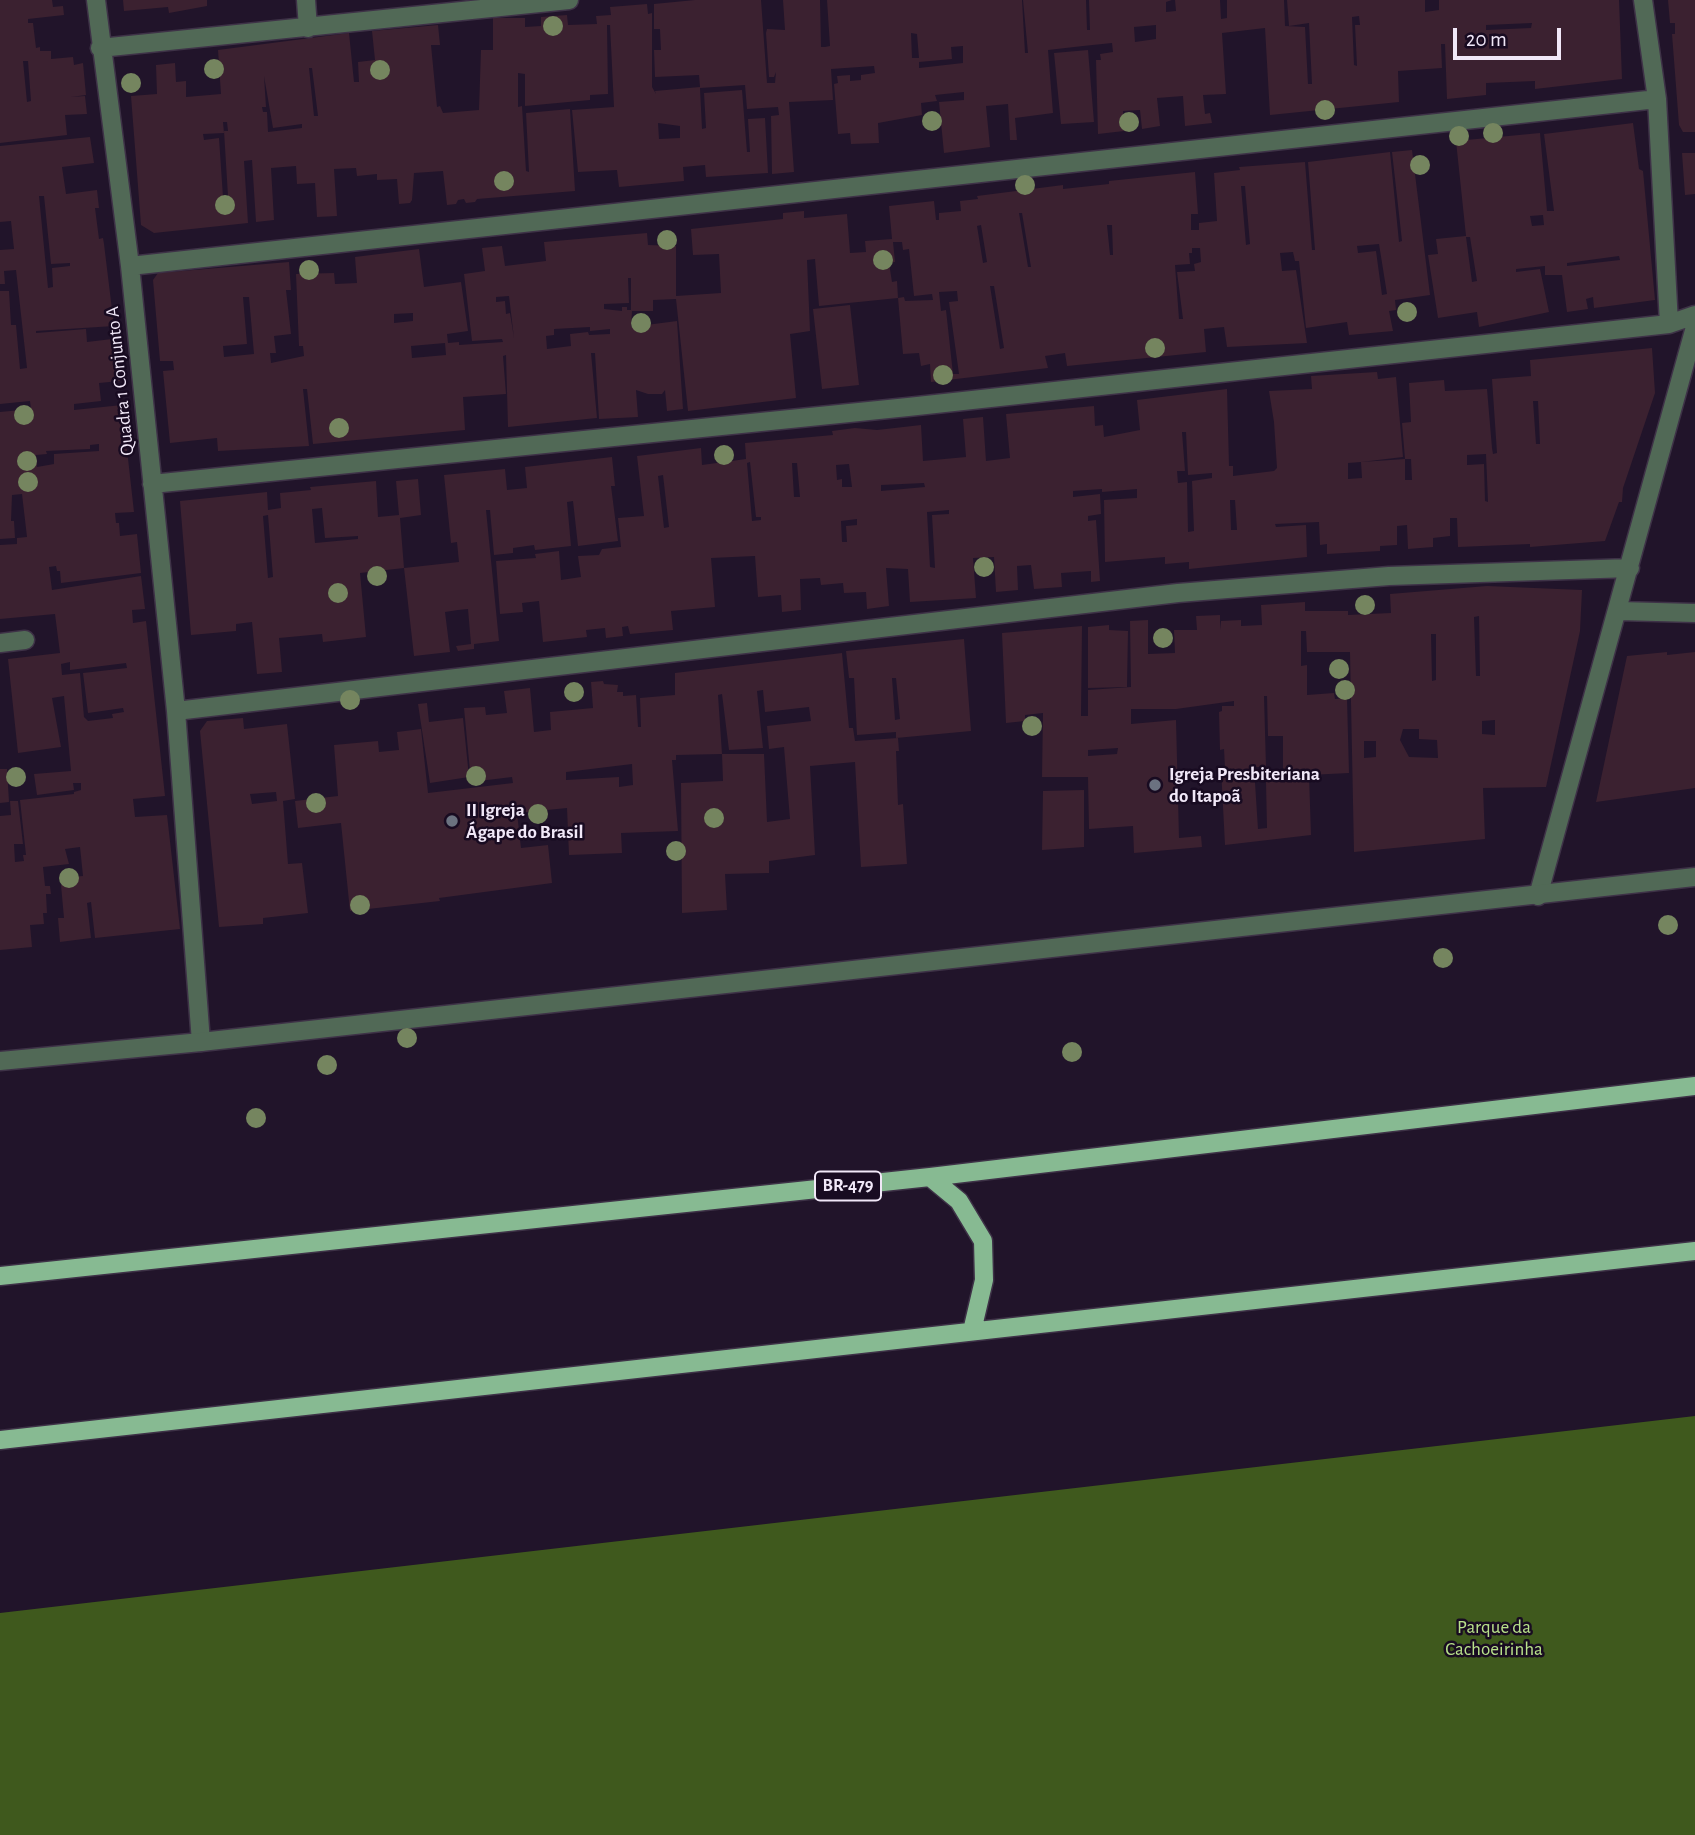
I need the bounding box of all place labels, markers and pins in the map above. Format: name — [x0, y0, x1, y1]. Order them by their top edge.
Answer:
place label: Igreja Presbiteriana do Itapoã — [1169, 763, 1320, 807]
marker: Igreja Presbiteriana do Itapoã — [1147, 777, 1163, 793]
place label: II Igreja Ágape do Brasil — [466, 799, 583, 843]
marker: II Igreja Ágape do Brasil — [444, 813, 460, 829]

